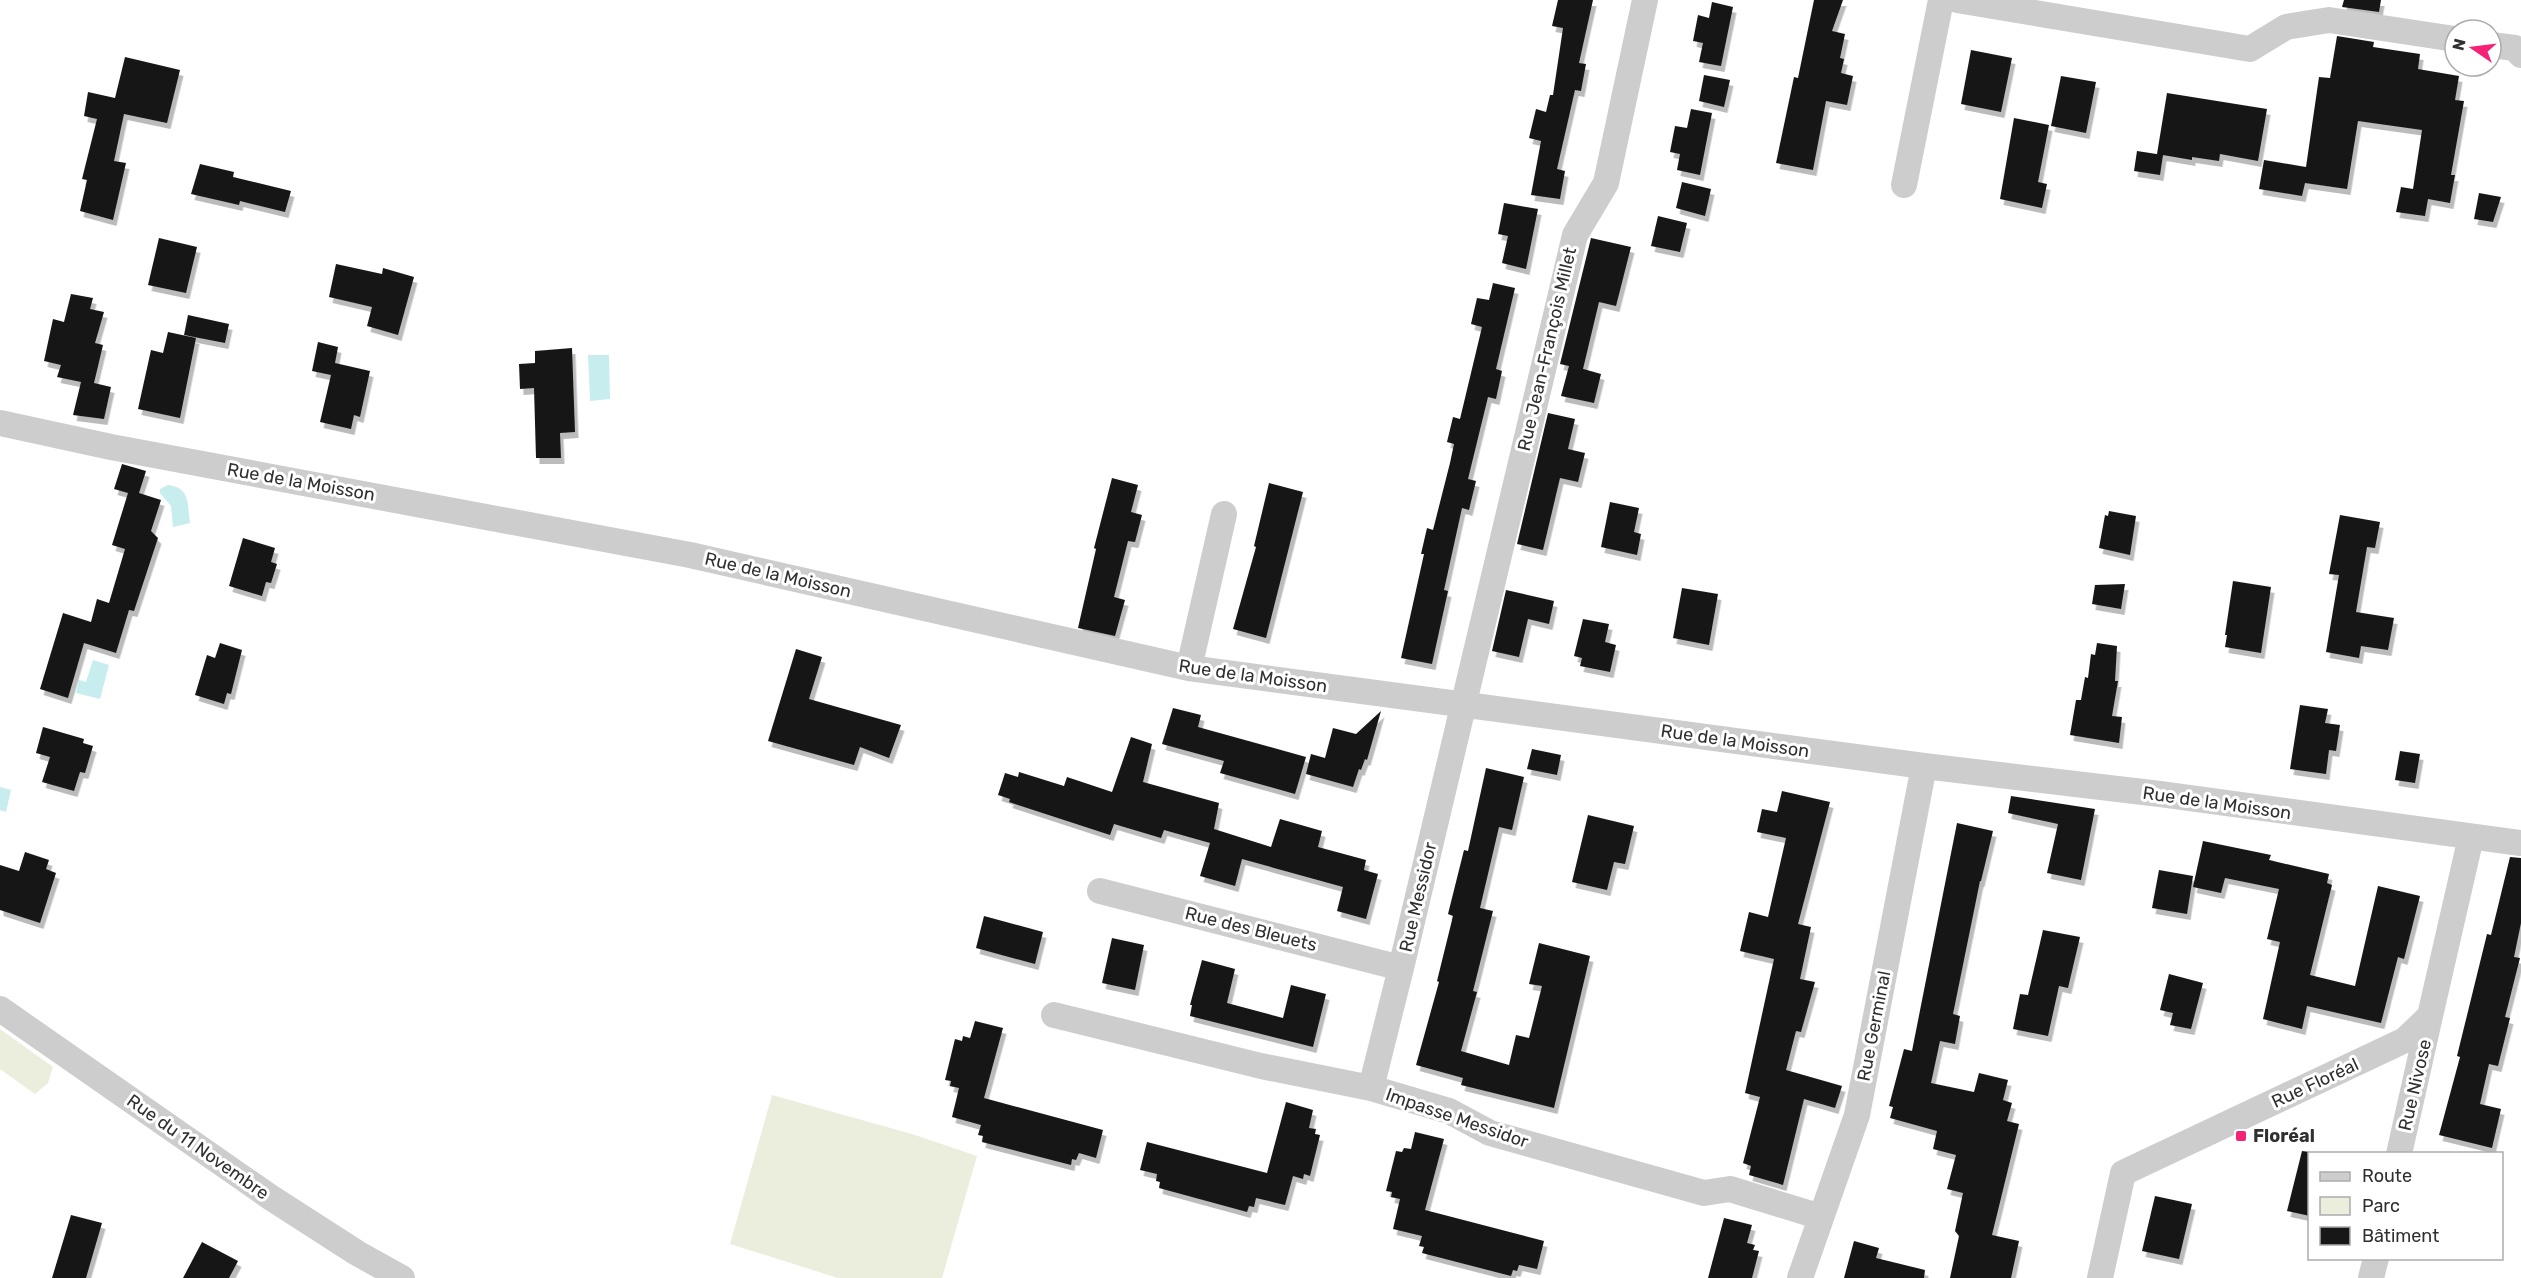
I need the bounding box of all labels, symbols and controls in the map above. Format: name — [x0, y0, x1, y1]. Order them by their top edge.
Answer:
north arrow — [2443, 18, 2503, 78]
text: N — [2448, 37, 2470, 52]
street label: Rue Jean-François Millet — [1513, 245, 1581, 453]
street label: Rue de la Moisson — [225, 458, 377, 506]
street label: Rue de la Moisson — [703, 547, 853, 603]
street label: Rue de la Moisson — [1177, 655, 1329, 697]
street label: Rue de la Moisson — [1659, 720, 1811, 762]
street label: Rue de la Moisson — [2141, 782, 2293, 824]
street label: Rue Messidor — [1395, 840, 1441, 954]
street label: Rue des Bleuets — [1183, 902, 1319, 956]
street label: Rue Germinal — [1853, 969, 1895, 1083]
street label: Rue Nivose — [2394, 1037, 2436, 1133]
street label: Rue Floréal — [2268, 1053, 2362, 1113]
street label: Impasse Messidor — [1383, 1083, 1531, 1153]
street label: Rue du 11 Novembre — [123, 1090, 273, 1204]
place label: Floréal — [2253, 1125, 2315, 1147]
marker: Floréal — [2234, 1129, 2248, 1143]
legend — [2308, 1152, 2503, 1260]
text: Route — [2362, 1165, 2412, 1187]
text: Parc — [2362, 1195, 2400, 1217]
text: Bâtiment — [2362, 1225, 2439, 1247]

